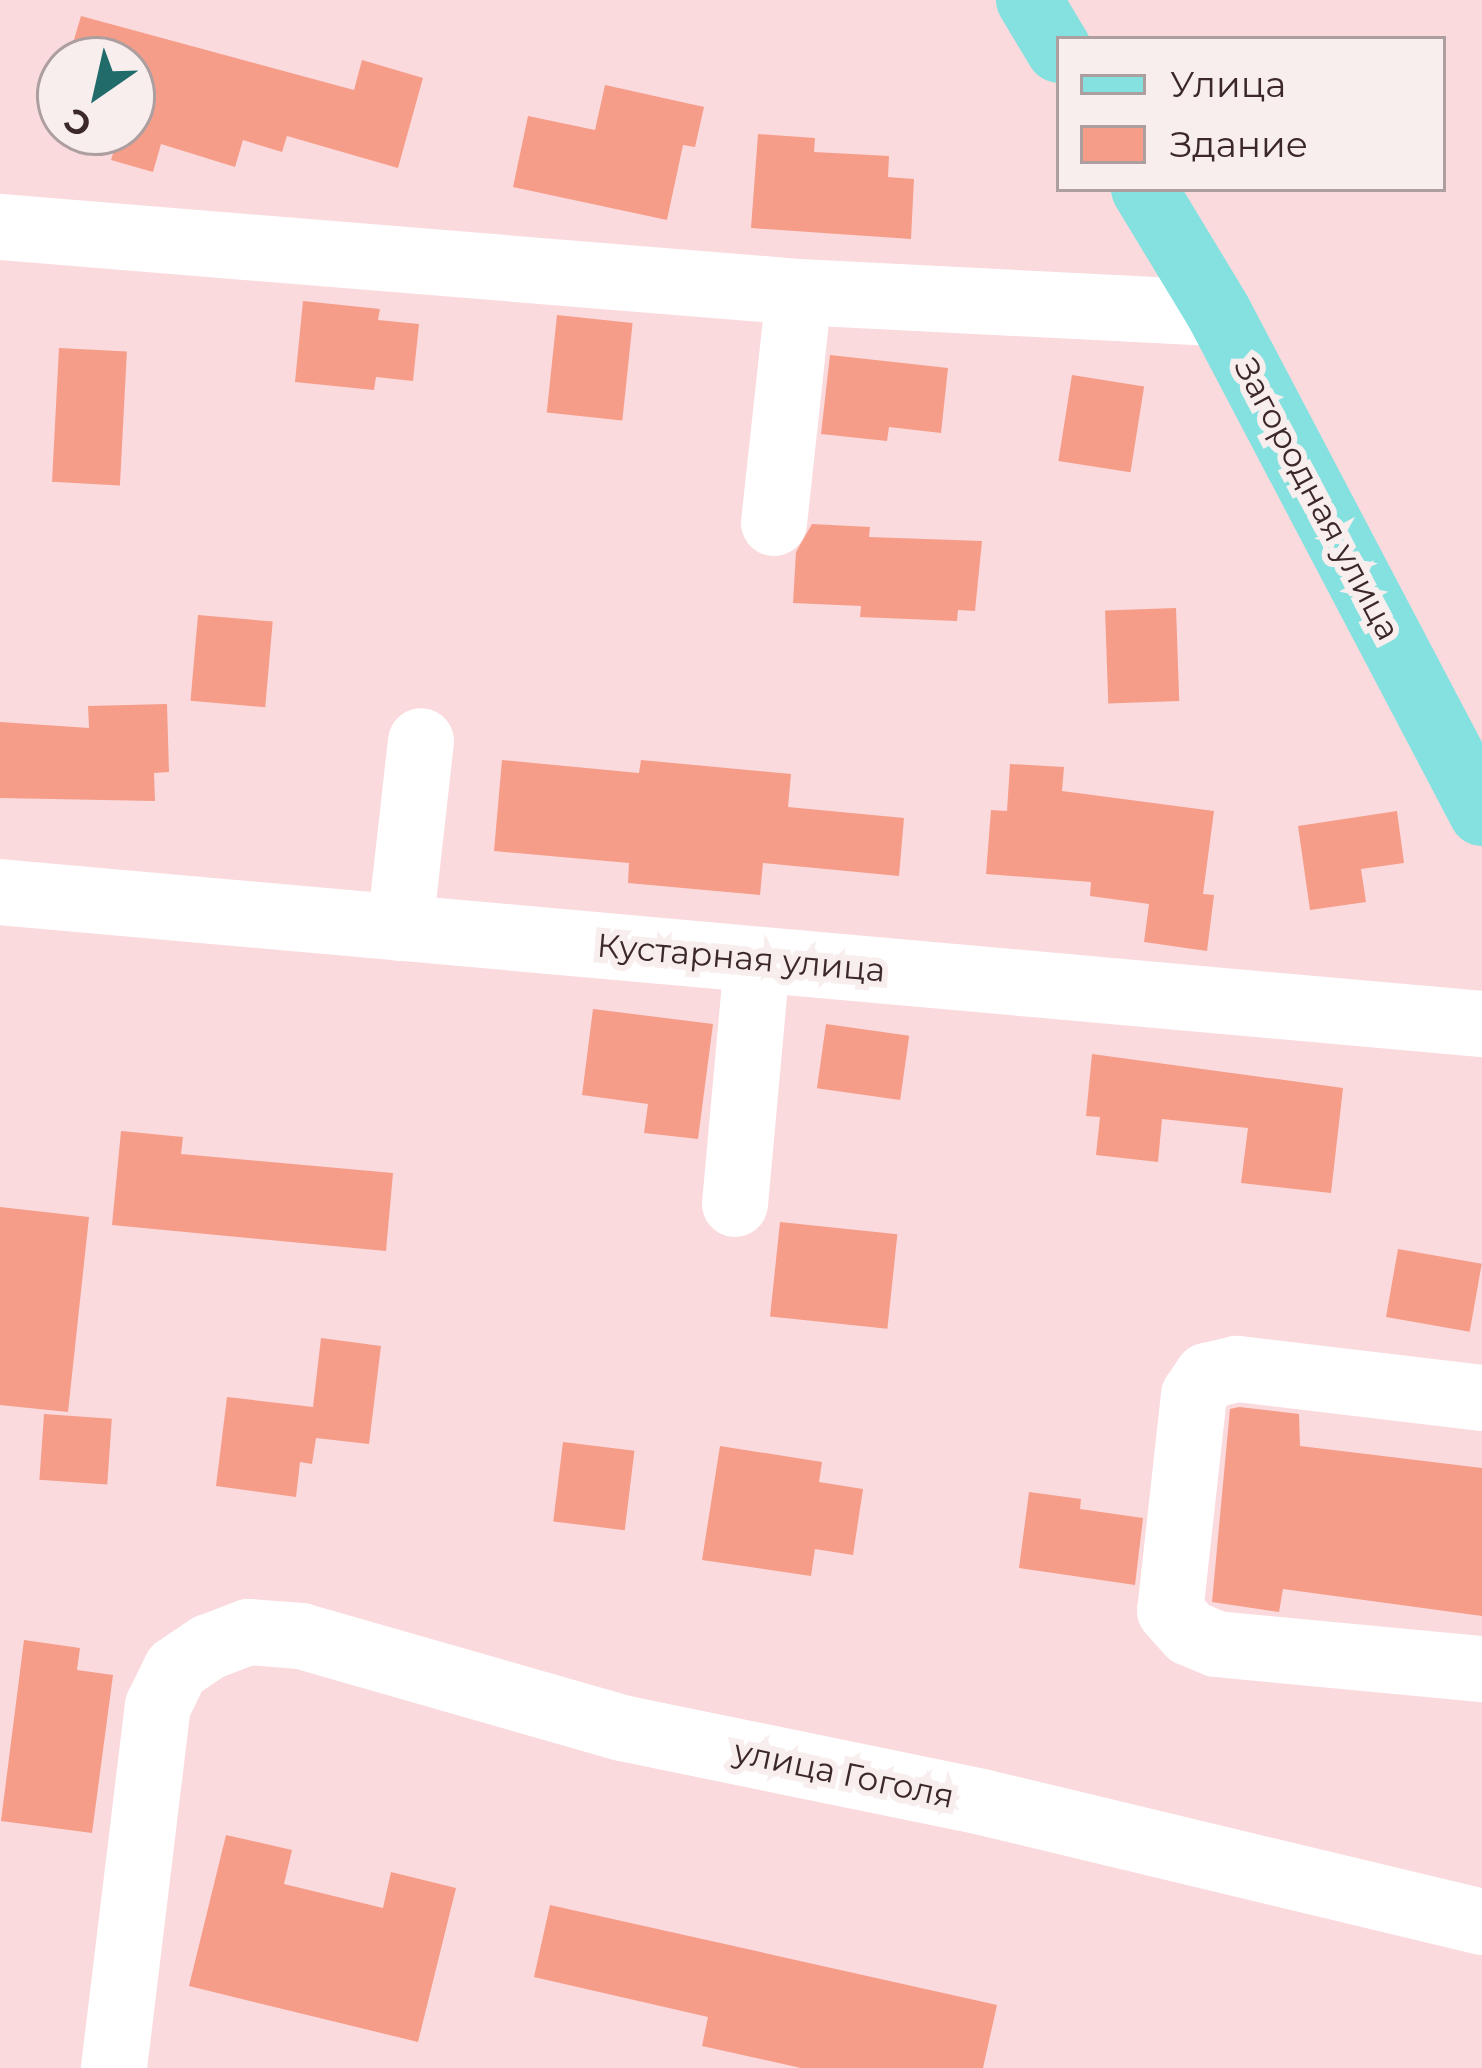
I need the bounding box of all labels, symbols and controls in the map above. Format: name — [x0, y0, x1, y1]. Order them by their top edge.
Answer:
north arrow — [36, 36, 156, 156]
legend — [1056, 36, 1446, 192]
text: Улица — [1170, 62, 1286, 106]
text: С — [56, 100, 99, 147]
text: Здание — [1170, 122, 1308, 166]
street label: Загородная улица — [1226, 351, 1408, 647]
street label: Кустарная улица — [595, 926, 887, 990]
street label: улица Гоголя — [730, 1731, 958, 1817]

